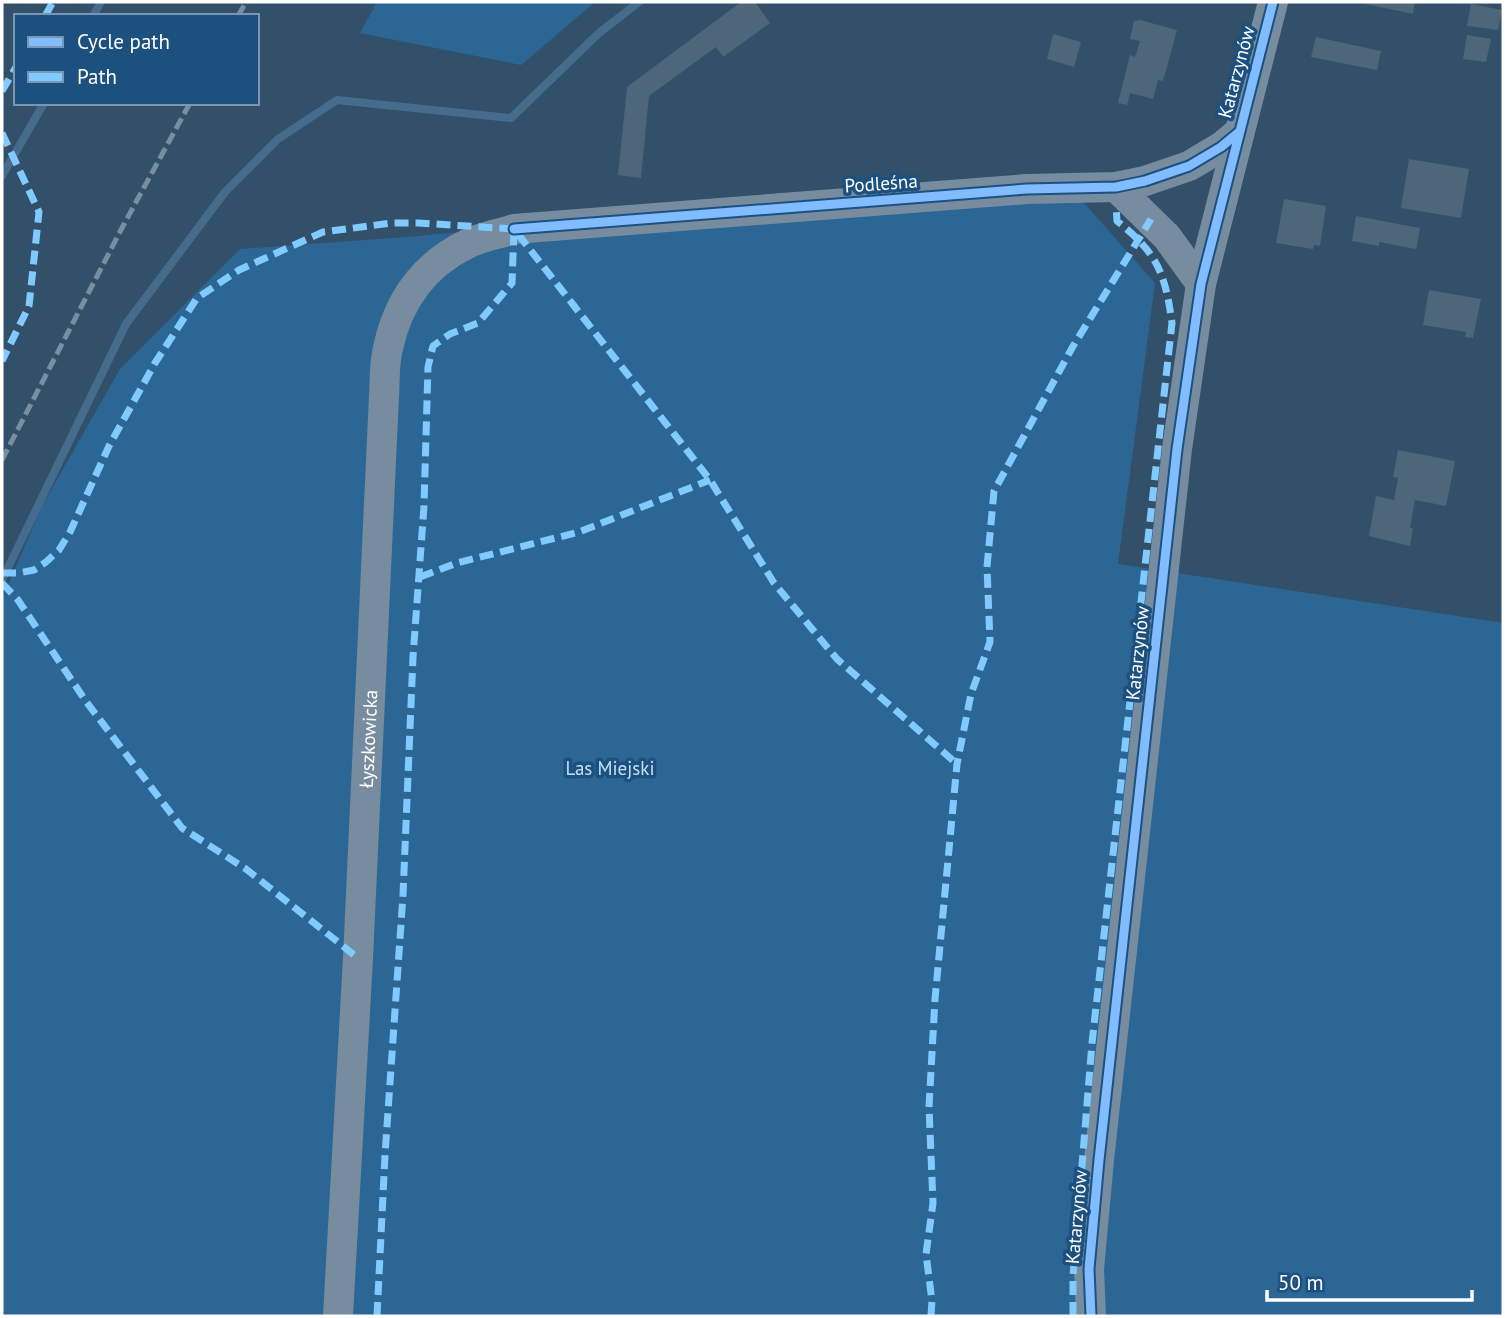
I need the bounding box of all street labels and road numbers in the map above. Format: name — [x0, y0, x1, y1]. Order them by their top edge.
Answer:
street label: Katarzynów — [1212, 23, 1260, 121]
street label: Podleśna — [844, 168, 918, 198]
street label: Katarzynów — [1120, 605, 1154, 701]
street label: Łyszkowicka — [354, 689, 382, 788]
street label: Katarzynów — [1060, 1169, 1092, 1265]

